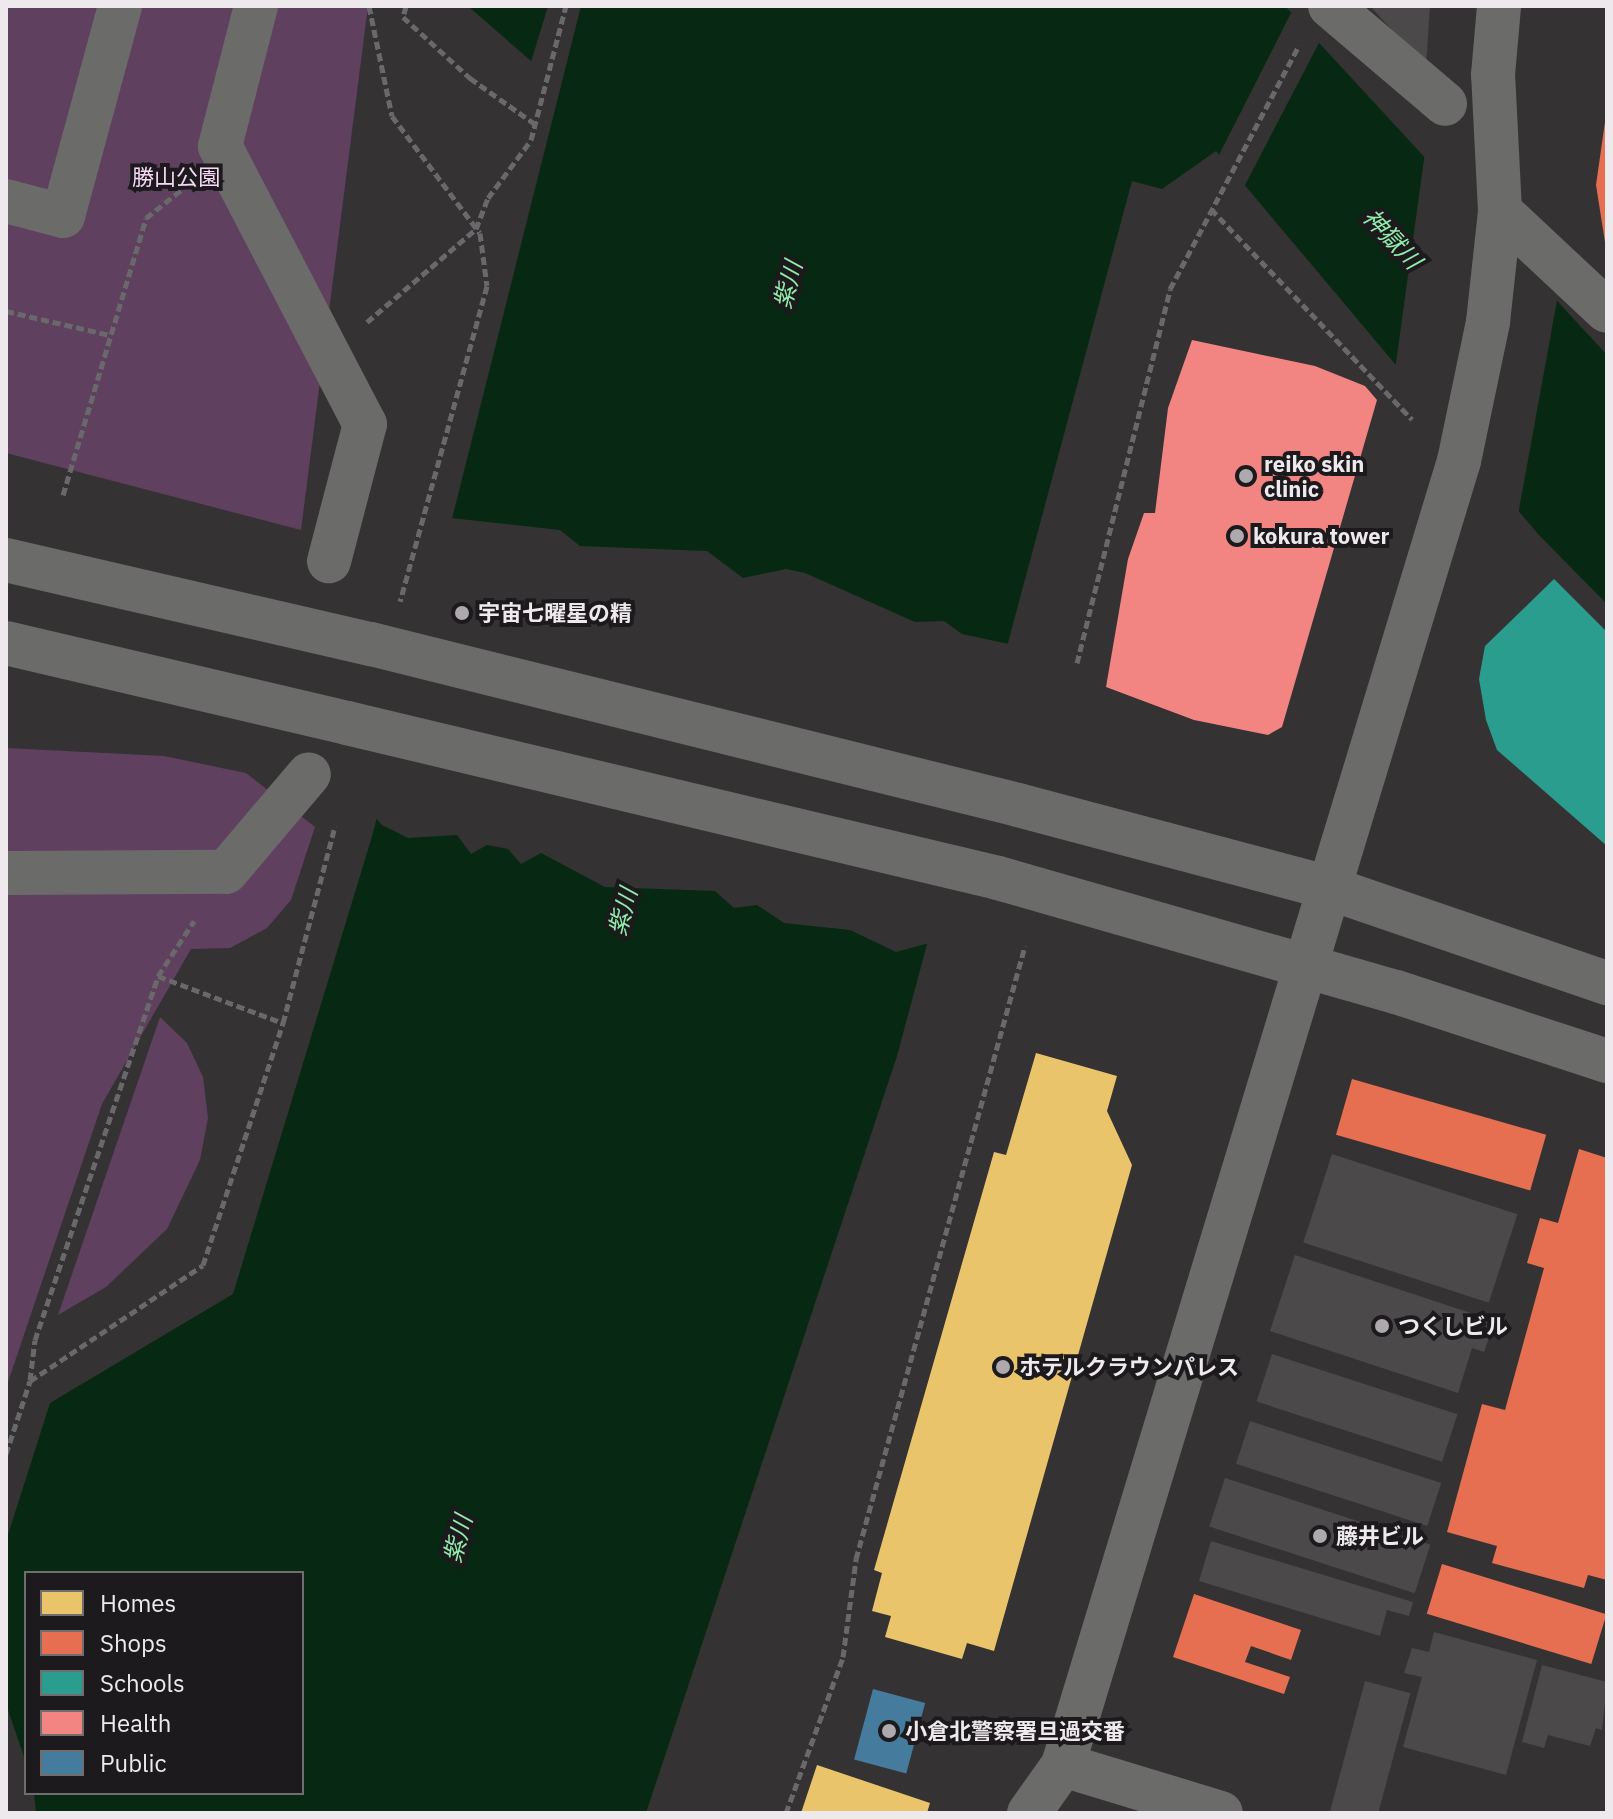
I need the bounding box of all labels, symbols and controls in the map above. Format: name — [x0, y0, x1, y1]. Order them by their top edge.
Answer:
park label: 勝山公園 — [132, 164, 220, 190]
water label: 神獄川 — [1357, 203, 1427, 275]
water label: 紫川 — [768, 258, 808, 312]
place label: reiko skin clinic — [1264, 450, 1364, 502]
marker: reiko skin clinic — [1235, 465, 1257, 487]
place label: kokura tower — [1253, 523, 1389, 549]
marker: kokura tower — [1228, 527, 1246, 545]
place label: 宇宙七曜星の精 — [478, 600, 632, 626]
marker: 宇宙七曜星の精 — [453, 604, 471, 622]
water label: 紫川 — [603, 885, 643, 939]
place label: つくしビル — [1398, 1313, 1508, 1339]
marker: つくしビル — [1373, 1317, 1391, 1335]
place label: ホテルクラウンパレス — [1019, 1354, 1239, 1380]
marker: ホテルクラウンパレス — [994, 1358, 1012, 1376]
water label: 紫川 — [438, 1512, 478, 1566]
place label: 藤井ビル — [1336, 1523, 1424, 1549]
marker: 藤井ビル — [1311, 1527, 1329, 1545]
legend — [24, 1571, 304, 1795]
text: Homes — [100, 1587, 176, 1619]
text: Shops — [100, 1627, 167, 1659]
text: Schools — [100, 1667, 185, 1699]
text: Health — [100, 1707, 171, 1739]
place label: 小倉北警察署旦過交番 — [905, 1718, 1125, 1744]
marker: 小倉北警察署旦過交番 — [880, 1722, 898, 1740]
text: Public — [100, 1747, 167, 1779]

